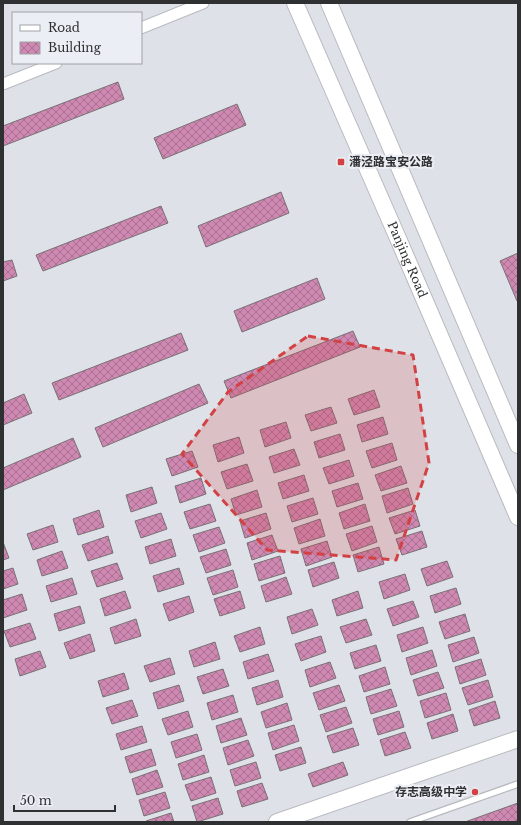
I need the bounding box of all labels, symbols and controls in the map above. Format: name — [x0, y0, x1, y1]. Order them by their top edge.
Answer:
legend — [12, 12, 142, 64]
text: Road — [48, 20, 80, 35]
text: Building — [48, 40, 102, 55]
place label: 潘泾路宝安公路 — [349, 154, 433, 169]
marker: 潘泾路宝安公路 — [336, 157, 346, 167]
street label: Panjing Road — [384, 219, 431, 300]
place label: 存志高级中学 — [395, 784, 467, 799]
scale bar — [14, 787, 115, 813]
marker: 存志高级中学 — [470, 787, 480, 797]
text: 50 m — [20, 793, 52, 808]

